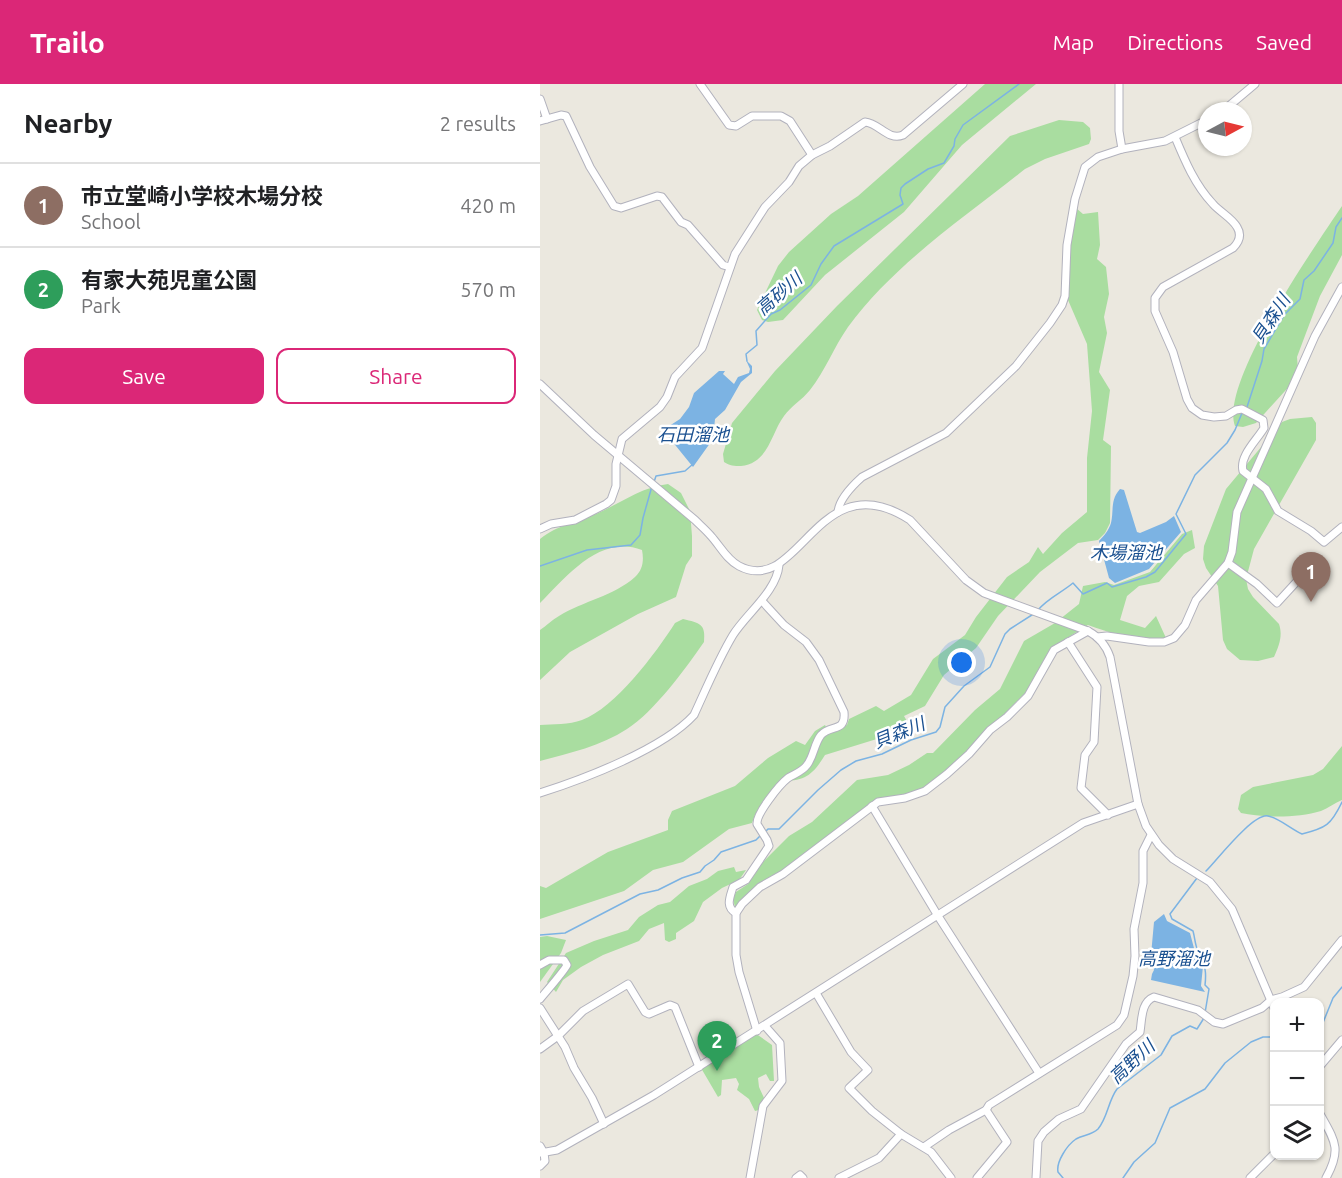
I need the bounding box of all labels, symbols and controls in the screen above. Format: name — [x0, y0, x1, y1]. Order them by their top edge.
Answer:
text: Trailo — [30, 27, 105, 58]
text: Map — [1053, 30, 1094, 54]
text: Directions — [1127, 30, 1223, 54]
text: Saved — [1256, 30, 1312, 54]
north arrow — [1198, 102, 1252, 156]
text: Nearby — [24, 109, 112, 138]
text: 2 results — [440, 112, 516, 135]
text: 市立堂崎小学校木場分校 — [81, 183, 323, 208]
text: 1 — [38, 194, 49, 217]
text: 420 m — [460, 194, 516, 217]
text: School — [81, 210, 141, 233]
text: 有家大苑児童公園 — [81, 267, 257, 292]
water label: 高砂川 — [751, 267, 807, 319]
text: 2 — [38, 278, 49, 301]
text: 570 m — [460, 278, 516, 301]
water label: 貝森川 — [1247, 289, 1294, 347]
text: Park — [81, 294, 121, 317]
button: Save — [24, 348, 264, 404]
button: Share — [276, 348, 516, 404]
water label: 石田溜池 — [657, 424, 731, 444]
water label: 木場溜池 — [1090, 542, 1164, 562]
pin: 1 — [1292, 552, 1330, 602]
your location — [947, 648, 976, 677]
water label: 貝森川 — [870, 712, 929, 751]
water label: 高野溜池 — [1138, 948, 1212, 968]
map controls — [1270, 998, 1324, 1160]
button: + — [1270, 998, 1324, 1052]
pin: 2 — [698, 1022, 736, 1071]
water label: 高野川 — [1105, 1034, 1159, 1087]
button: − — [1270, 1052, 1324, 1106]
button: layers — [1270, 1106, 1324, 1160]

